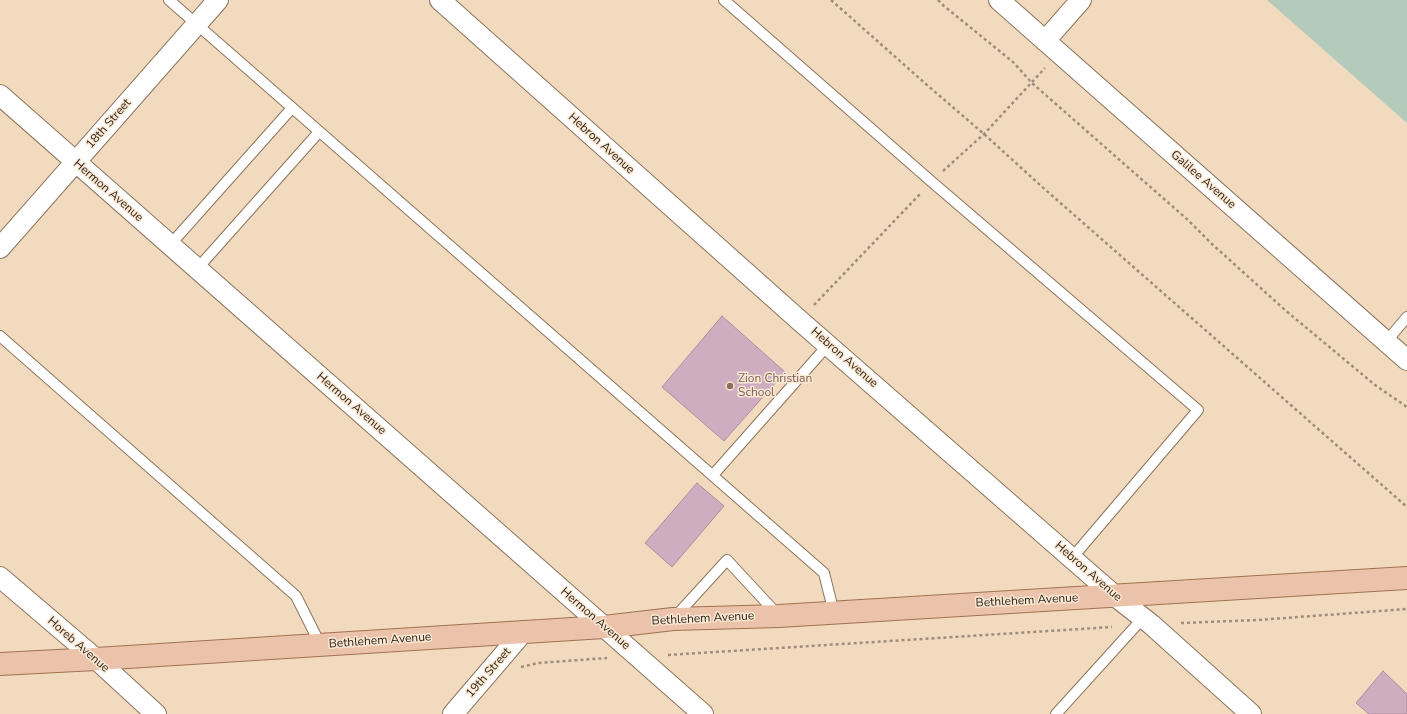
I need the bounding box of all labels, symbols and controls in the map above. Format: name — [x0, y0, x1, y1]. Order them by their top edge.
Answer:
street label: 18th Street — [83, 96, 135, 152]
street label: Hebron Avenue — [565, 110, 637, 178]
street label: Galilee Avenue — [1167, 148, 1239, 212]
street label: Hermon Avenue — [70, 157, 146, 225]
street label: Hebron Avenue — [808, 325, 880, 391]
street label: Hermon Avenue — [313, 370, 389, 438]
place label: Zion Christian School — [738, 372, 812, 400]
marker: Zion Christian School — [725, 381, 735, 391]
street label: Hebron Avenue — [1052, 539, 1124, 605]
street label: Hermon Avenue — [557, 585, 633, 653]
street label: Bethlehem Avenue — [975, 591, 1079, 611]
street label: Bethlehem Avenue — [651, 609, 755, 629]
street label: Horeb Avenue — [44, 614, 112, 676]
street label: Bethlehem Avenue — [328, 630, 432, 652]
street label: 19th Street — [463, 645, 515, 701]

